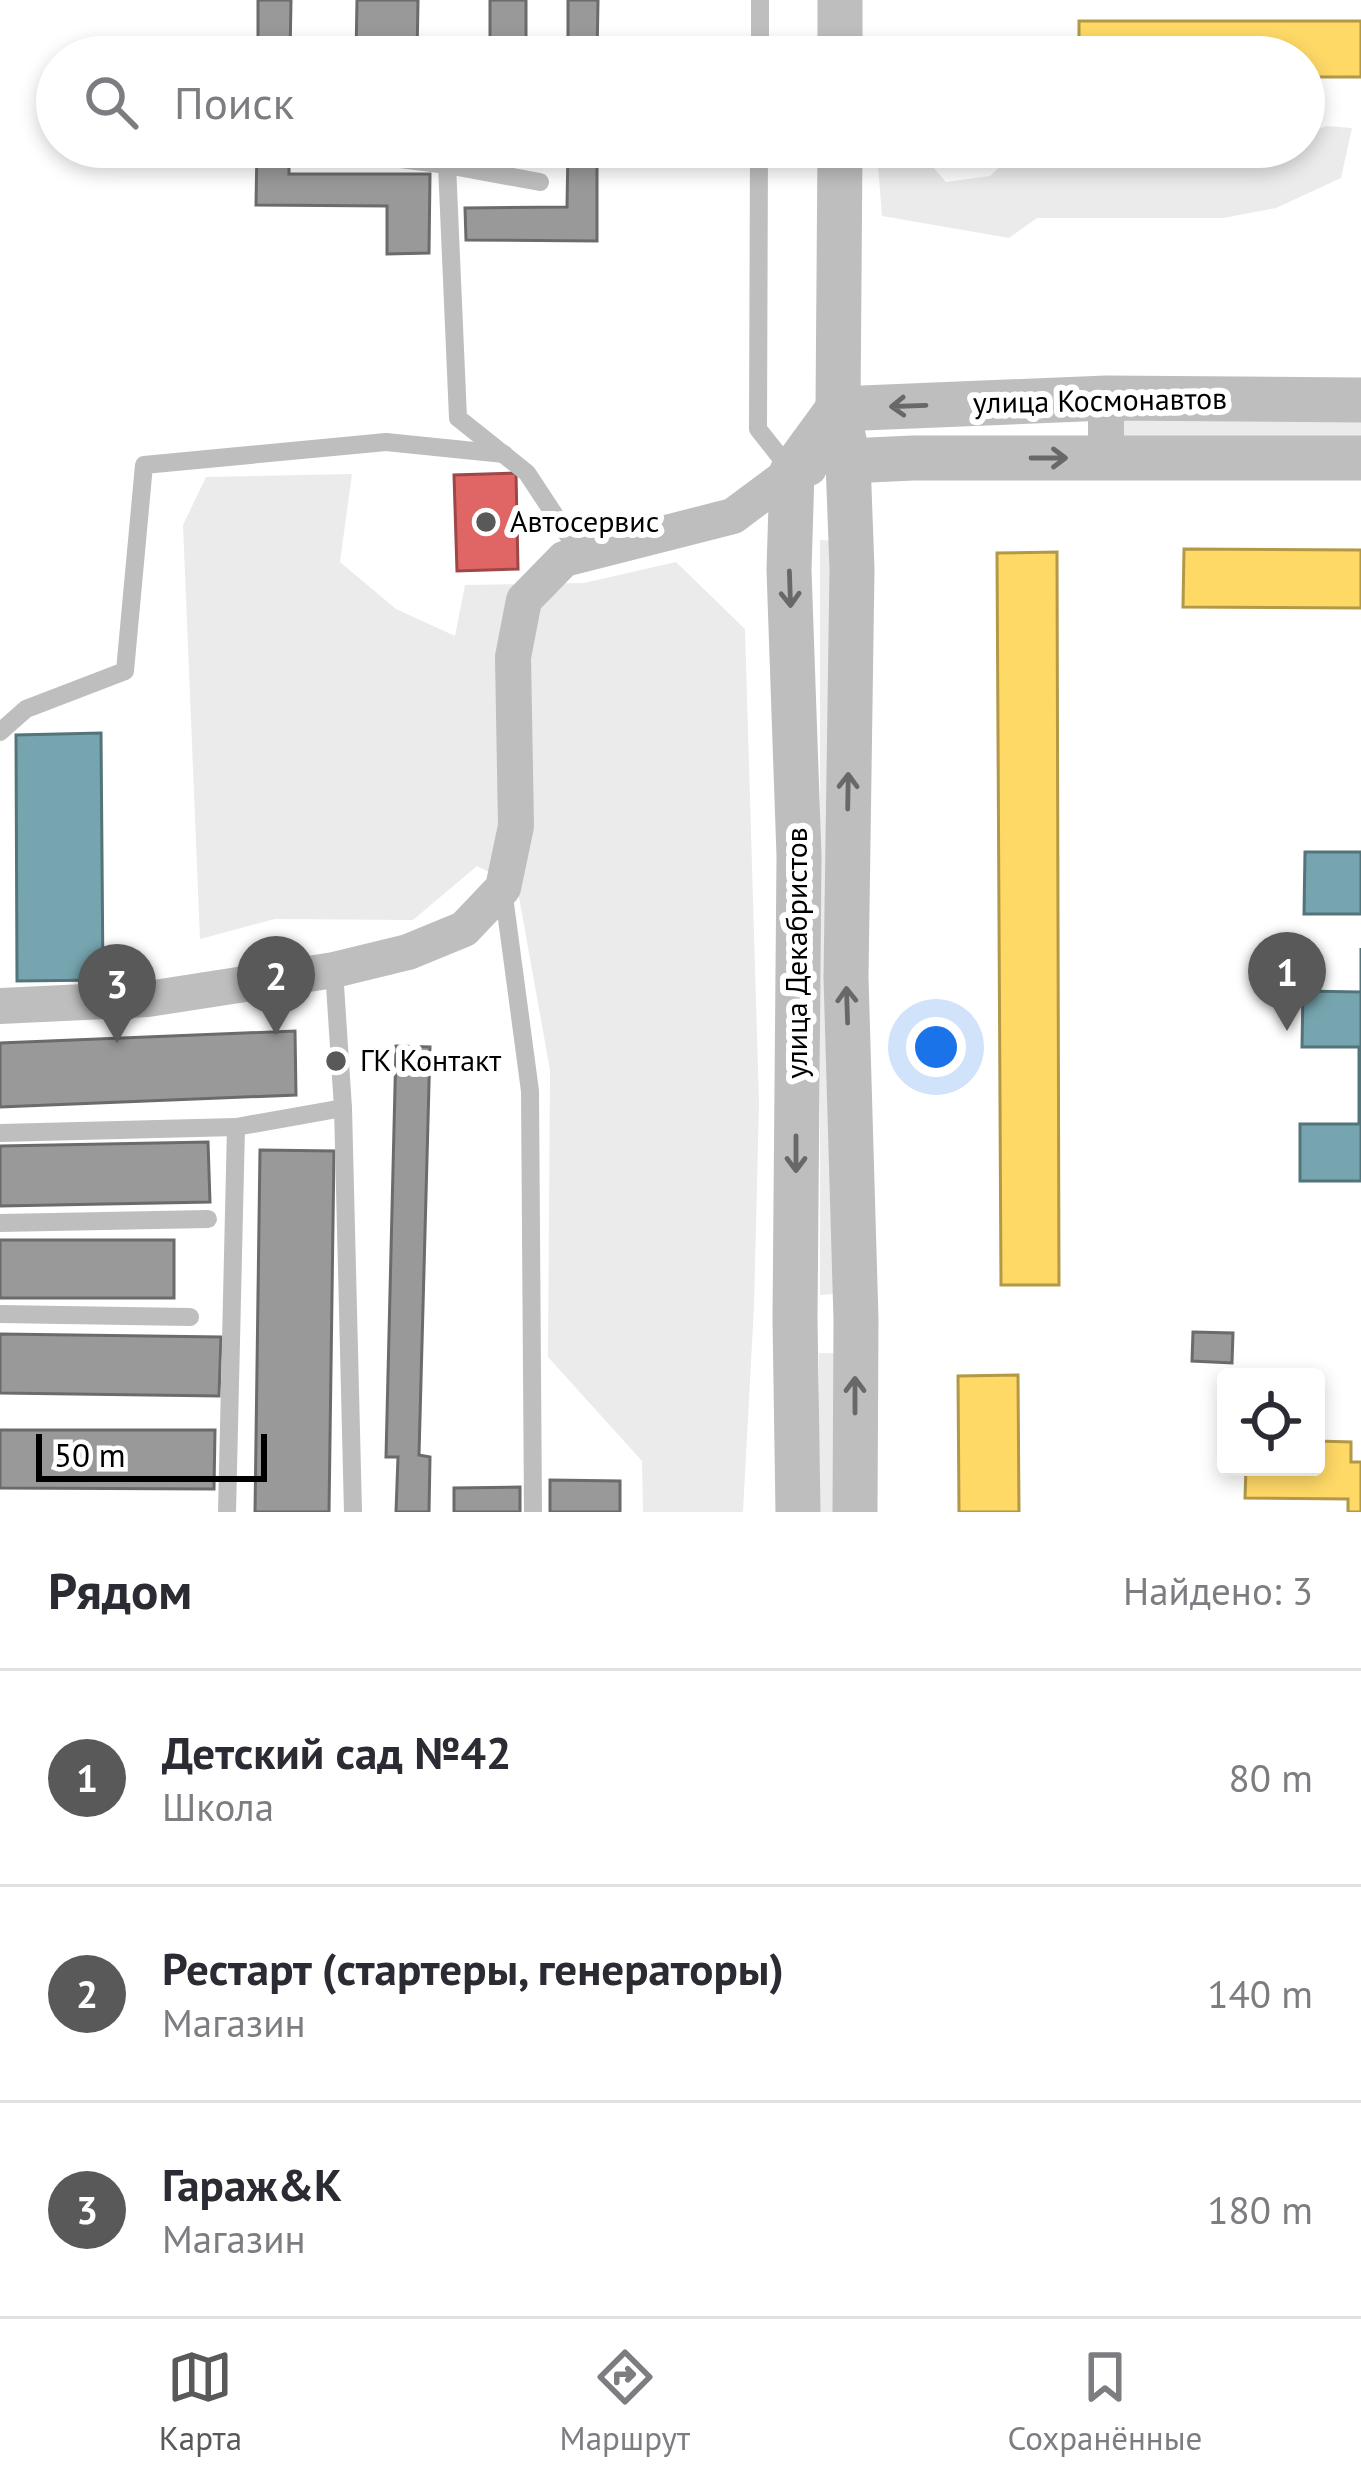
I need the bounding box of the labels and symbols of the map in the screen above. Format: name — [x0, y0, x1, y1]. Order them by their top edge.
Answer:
street label: улица Космонавтов — [972, 378, 1227, 421]
one-way arrow — [889, 395, 928, 418]
one-way arrow — [1029, 447, 1068, 469]
place label: Автосервис — [510, 501, 659, 540]
marker: Автосервис — [473, 509, 499, 535]
one-way arrow — [779, 569, 802, 608]
one-way arrow — [837, 772, 860, 811]
street label: улица Декабристов — [776, 827, 815, 1079]
pin: 1 — [1248, 932, 1326, 1031]
pin: 2 — [237, 936, 315, 1035]
pin: 3 — [78, 944, 156, 1043]
one-way arrow — [835, 986, 858, 1025]
your location — [906, 1017, 966, 1077]
place label: ГК Контакт — [360, 1040, 501, 1079]
marker: ГК Контакт — [323, 1048, 349, 1074]
one-way arrow — [785, 1134, 807, 1173]
one-way arrow — [844, 1376, 866, 1415]
scale bar — [36, 1428, 267, 1481]

